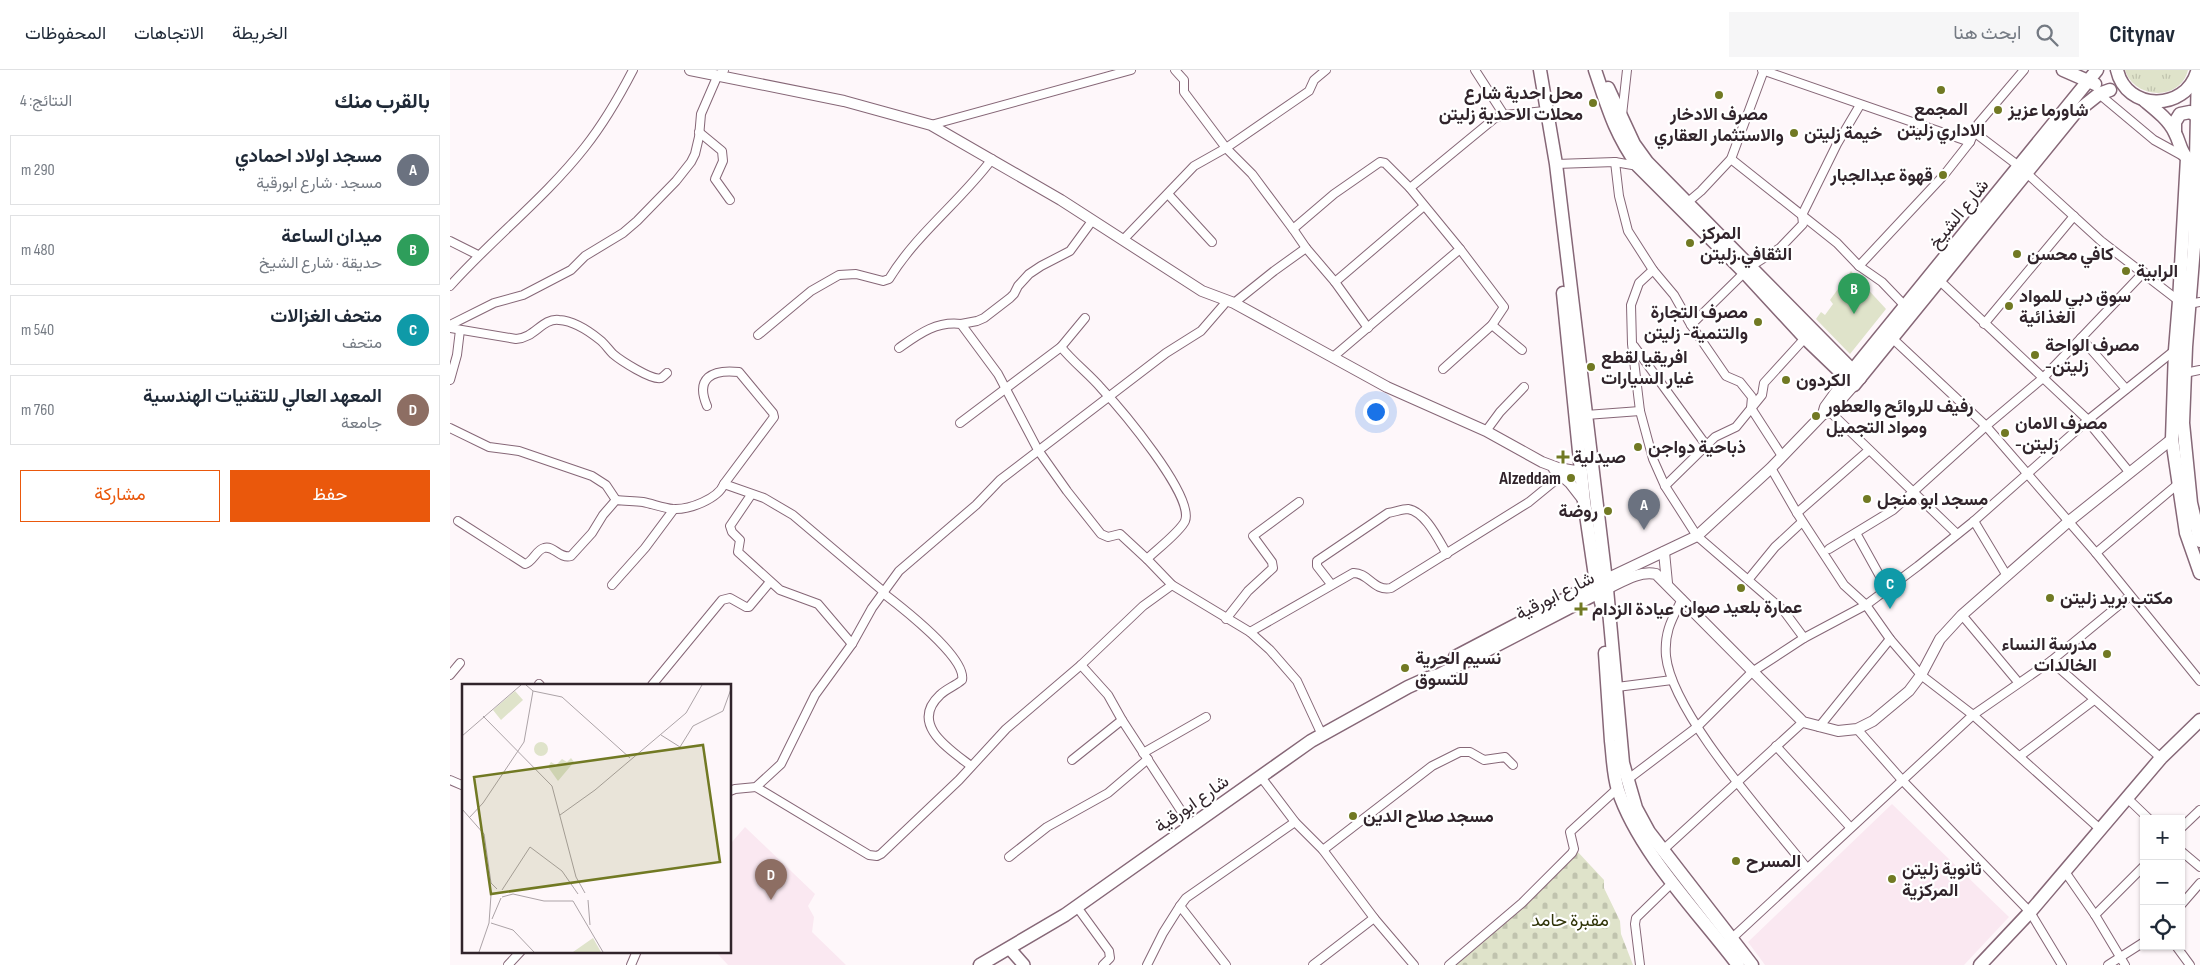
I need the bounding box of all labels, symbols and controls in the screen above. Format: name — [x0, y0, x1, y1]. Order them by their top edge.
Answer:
search box — [1729, 12, 2079, 57]
text: Citynav — [2109, 20, 2175, 49]
icon: search — [2033, 21, 2061, 49]
text: ابحث هنا — [1953, 22, 2021, 45]
text: المحفوظات — [25, 23, 106, 44]
text: الاتجاهات — [134, 23, 204, 44]
text: الخريطة — [232, 23, 288, 44]
place label: محل احدية شارع محلات الاحدية زليتن — [1439, 83, 1583, 125]
marker: المجمع الاداري زليتن — [1935, 84, 1947, 96]
text: بالقرب منك — [335, 89, 430, 114]
marker: مصرف اﻻدخار واﻻستثمار العقاري — [1713, 89, 1725, 101]
text: النتائج: 4 — [20, 92, 72, 111]
marker: محل احدية شارع محلات الاحدية زليتن — [1587, 97, 1599, 109]
place label: المجمع الاداري زليتن — [1897, 99, 1985, 145]
place label: شاورما عزيز — [2007, 100, 2089, 121]
place label: مصرف اﻻدخار واﻻستثمار العقاري — [1654, 104, 1784, 150]
marker: شاورما عزيز — [1992, 104, 2004, 116]
place label: خيمة زليتن — [1804, 123, 1882, 144]
marker: خيمة زليتن — [1788, 127, 1800, 139]
text: مسجد اولاد احمادي — [235, 145, 382, 168]
text: 290 m — [21, 161, 55, 180]
text: A — [409, 161, 417, 180]
place label: قهوة عبدالجبار — [1829, 165, 1933, 186]
marker: قهوة عبدالجبار — [1937, 169, 1949, 181]
text: مسجد · شارع ابورقية — [256, 174, 382, 193]
street label: شارع الشيخ — [1925, 175, 1994, 254]
place label: المركز الثقافي.زليتن — [1699, 223, 1792, 269]
text: ميدان الساعة — [281, 225, 382, 248]
marker: المركز الثقافي.زليتن — [1684, 237, 1696, 249]
text: 480 m — [21, 241, 55, 260]
text: B — [409, 241, 417, 260]
place label: كافي محسن — [2027, 244, 2114, 269]
marker: كافي محسن — [2011, 248, 2023, 260]
text: حديقة · شارع الشيخ — [259, 254, 382, 273]
place label: الرابية — [2136, 261, 2178, 282]
marker: الرابية — [2120, 265, 2132, 277]
pin: B — [1838, 273, 1870, 314]
place label: سوق دبي للمواد الغذائية — [2019, 286, 2131, 328]
marker: سوق دبي للمواد الغذائية — [2003, 300, 2015, 312]
place label: مصرف التجارة والتنمية- زليتن — [1644, 302, 1748, 344]
text: متحف الغزالات — [270, 305, 382, 328]
marker: مصرف التجارة والتنمية- زليتن — [1752, 316, 1764, 328]
text: 540 m — [21, 321, 54, 340]
text: C — [409, 321, 417, 340]
text: متحف — [342, 334, 382, 353]
place label: مصرف الواحة -زليتن — [2045, 335, 2140, 377]
place label: افريقيا لقطع غيار السيارات — [1601, 347, 1694, 389]
marker: مصرف الواحة -زليتن — [2029, 349, 2041, 361]
marker: افريقيا لقطع غيار السيارات — [1585, 361, 1597, 373]
place label: الكردون — [1796, 370, 1851, 391]
marker: الكردون — [1780, 374, 1792, 386]
text: المعهد العالي للتقنيات الهندسية — [143, 385, 382, 408]
place label: رفيف للروائح والعطور ومواد التجميل — [1825, 396, 1974, 438]
your location — [1363, 399, 1389, 425]
text: 760 m — [21, 401, 54, 420]
text: D — [409, 401, 417, 420]
marker: رفيف للروائح والعطور ومواد التجميل — [1810, 410, 1822, 422]
place label: مصرف الامان -زليتن — [2015, 413, 2108, 455]
text: جامعة — [341, 414, 382, 433]
marker: مصرف الامان -زليتن — [1999, 427, 2011, 439]
place label: ذباحية دواجن — [1648, 437, 1746, 458]
marker: ذباحية دواجن — [1632, 441, 1644, 453]
place label: صيدلية — [1573, 447, 1626, 468]
marker: صيدلية — [1557, 451, 1569, 463]
place label: Alzeddam — [1498, 468, 1561, 489]
button: مشاركة — [20, 470, 220, 522]
button: حفظ — [230, 470, 430, 522]
marker: Alzeddam — [1565, 472, 1577, 484]
pin: A — [1628, 489, 1660, 530]
place label: مسجد ابو منجل — [1877, 489, 1988, 510]
marker: مسجد ابو منجل — [1861, 493, 1873, 505]
place label: روضة — [1559, 501, 1598, 522]
marker: روضة — [1602, 505, 1614, 517]
street label: شارع ابورقية — [1512, 567, 1598, 626]
pin: C — [1874, 568, 1906, 609]
marker: عمارة بلعيد صوان — [1735, 582, 1747, 594]
place label: مكتب بريد زليتن — [2060, 588, 2173, 609]
marker: مكتب بريد زليتن — [2044, 592, 2056, 604]
place label: عمارة بلعيد صوان — [1680, 597, 1802, 618]
place label: عيادة الزدام — [1592, 599, 1674, 621]
marker: عيادة الزدام — [1574, 602, 1588, 616]
place label: مدرسة النساء الخالدات — [2002, 634, 2097, 676]
place label: نسيم الحرية للتسوق — [1415, 648, 1501, 690]
marker: مدرسة النساء الخالدات — [2101, 648, 2113, 660]
marker: نسيم الحرية للتسوق — [1399, 662, 1411, 674]
inset map — [462, 684, 731, 952]
street label: شارع ابورقية — [1151, 771, 1234, 838]
place label: مسجد صلاح الدين — [1363, 806, 1494, 828]
marker: مسجد صلاح الدين — [1347, 810, 1359, 822]
map controls — [2140, 815, 2185, 950]
button: + — [2140, 815, 2185, 860]
place label: المسرح — [1746, 851, 1801, 873]
marker: المسرح — [1730, 855, 1742, 867]
pin: D — [755, 859, 787, 900]
place label: ثانوية زليتن المركزية — [1902, 859, 1982, 901]
button: − — [2140, 860, 2185, 905]
marker: ثانوية زليتن المركزية — [1886, 873, 1898, 885]
button: locate — [2140, 905, 2185, 950]
park label: مقبرة حامد — [1531, 910, 1609, 931]

